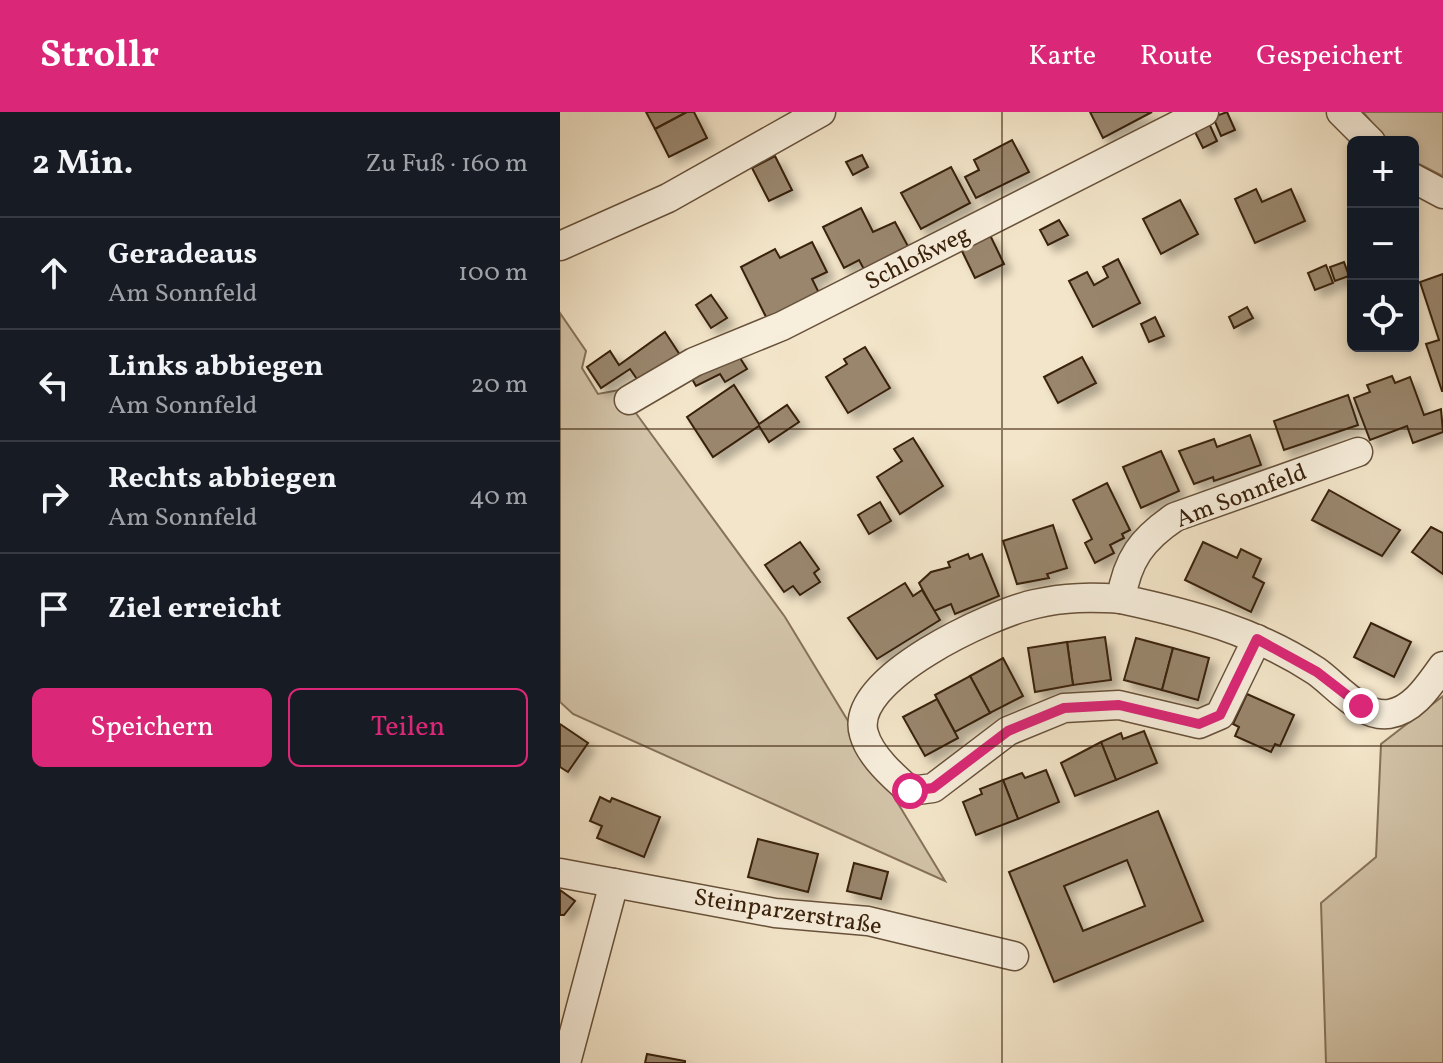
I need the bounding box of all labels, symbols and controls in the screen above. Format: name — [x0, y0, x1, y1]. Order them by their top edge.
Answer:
text: Strollr — [40, 30, 159, 83]
text: Karte — [1029, 37, 1096, 76]
text: Route — [1140, 37, 1212, 76]
text: Gespeichert — [1256, 37, 1403, 76]
map controls — [1347, 136, 1419, 352]
button: + — [1347, 136, 1419, 208]
text: 2 Min. — [32, 141, 133, 188]
text: Zu Fuß · 160 m — [365, 146, 528, 182]
button: − — [1347, 208, 1419, 280]
street label: Schloßweg — [860, 218, 976, 300]
text: Geradeaus — [108, 234, 257, 276]
icon: ahead — [32, 251, 76, 295]
text: 100 m — [458, 255, 528, 291]
text: Am Sonnfeld — [108, 276, 257, 312]
button: locate — [1347, 280, 1419, 352]
text: Links abbiegen — [108, 346, 324, 388]
icon: left — [32, 363, 76, 407]
text: 20 m — [470, 367, 528, 403]
text: Am Sonnfeld — [108, 388, 257, 424]
street label: Am Sonnfeld — [1171, 456, 1312, 537]
text: Rechts abbiegen — [108, 458, 337, 500]
icon: right — [32, 475, 76, 519]
text: 40 m — [469, 479, 528, 515]
text: Am Sonnfeld — [108, 500, 257, 536]
icon: arrive — [32, 587, 76, 631]
text: Ziel erreicht — [108, 588, 281, 630]
button: Speichern — [32, 688, 272, 767]
button: Teilen — [288, 688, 528, 767]
route end — [1343, 688, 1379, 724]
route start — [892, 773, 928, 809]
street label: Steinparzerstraße — [691, 881, 884, 945]

